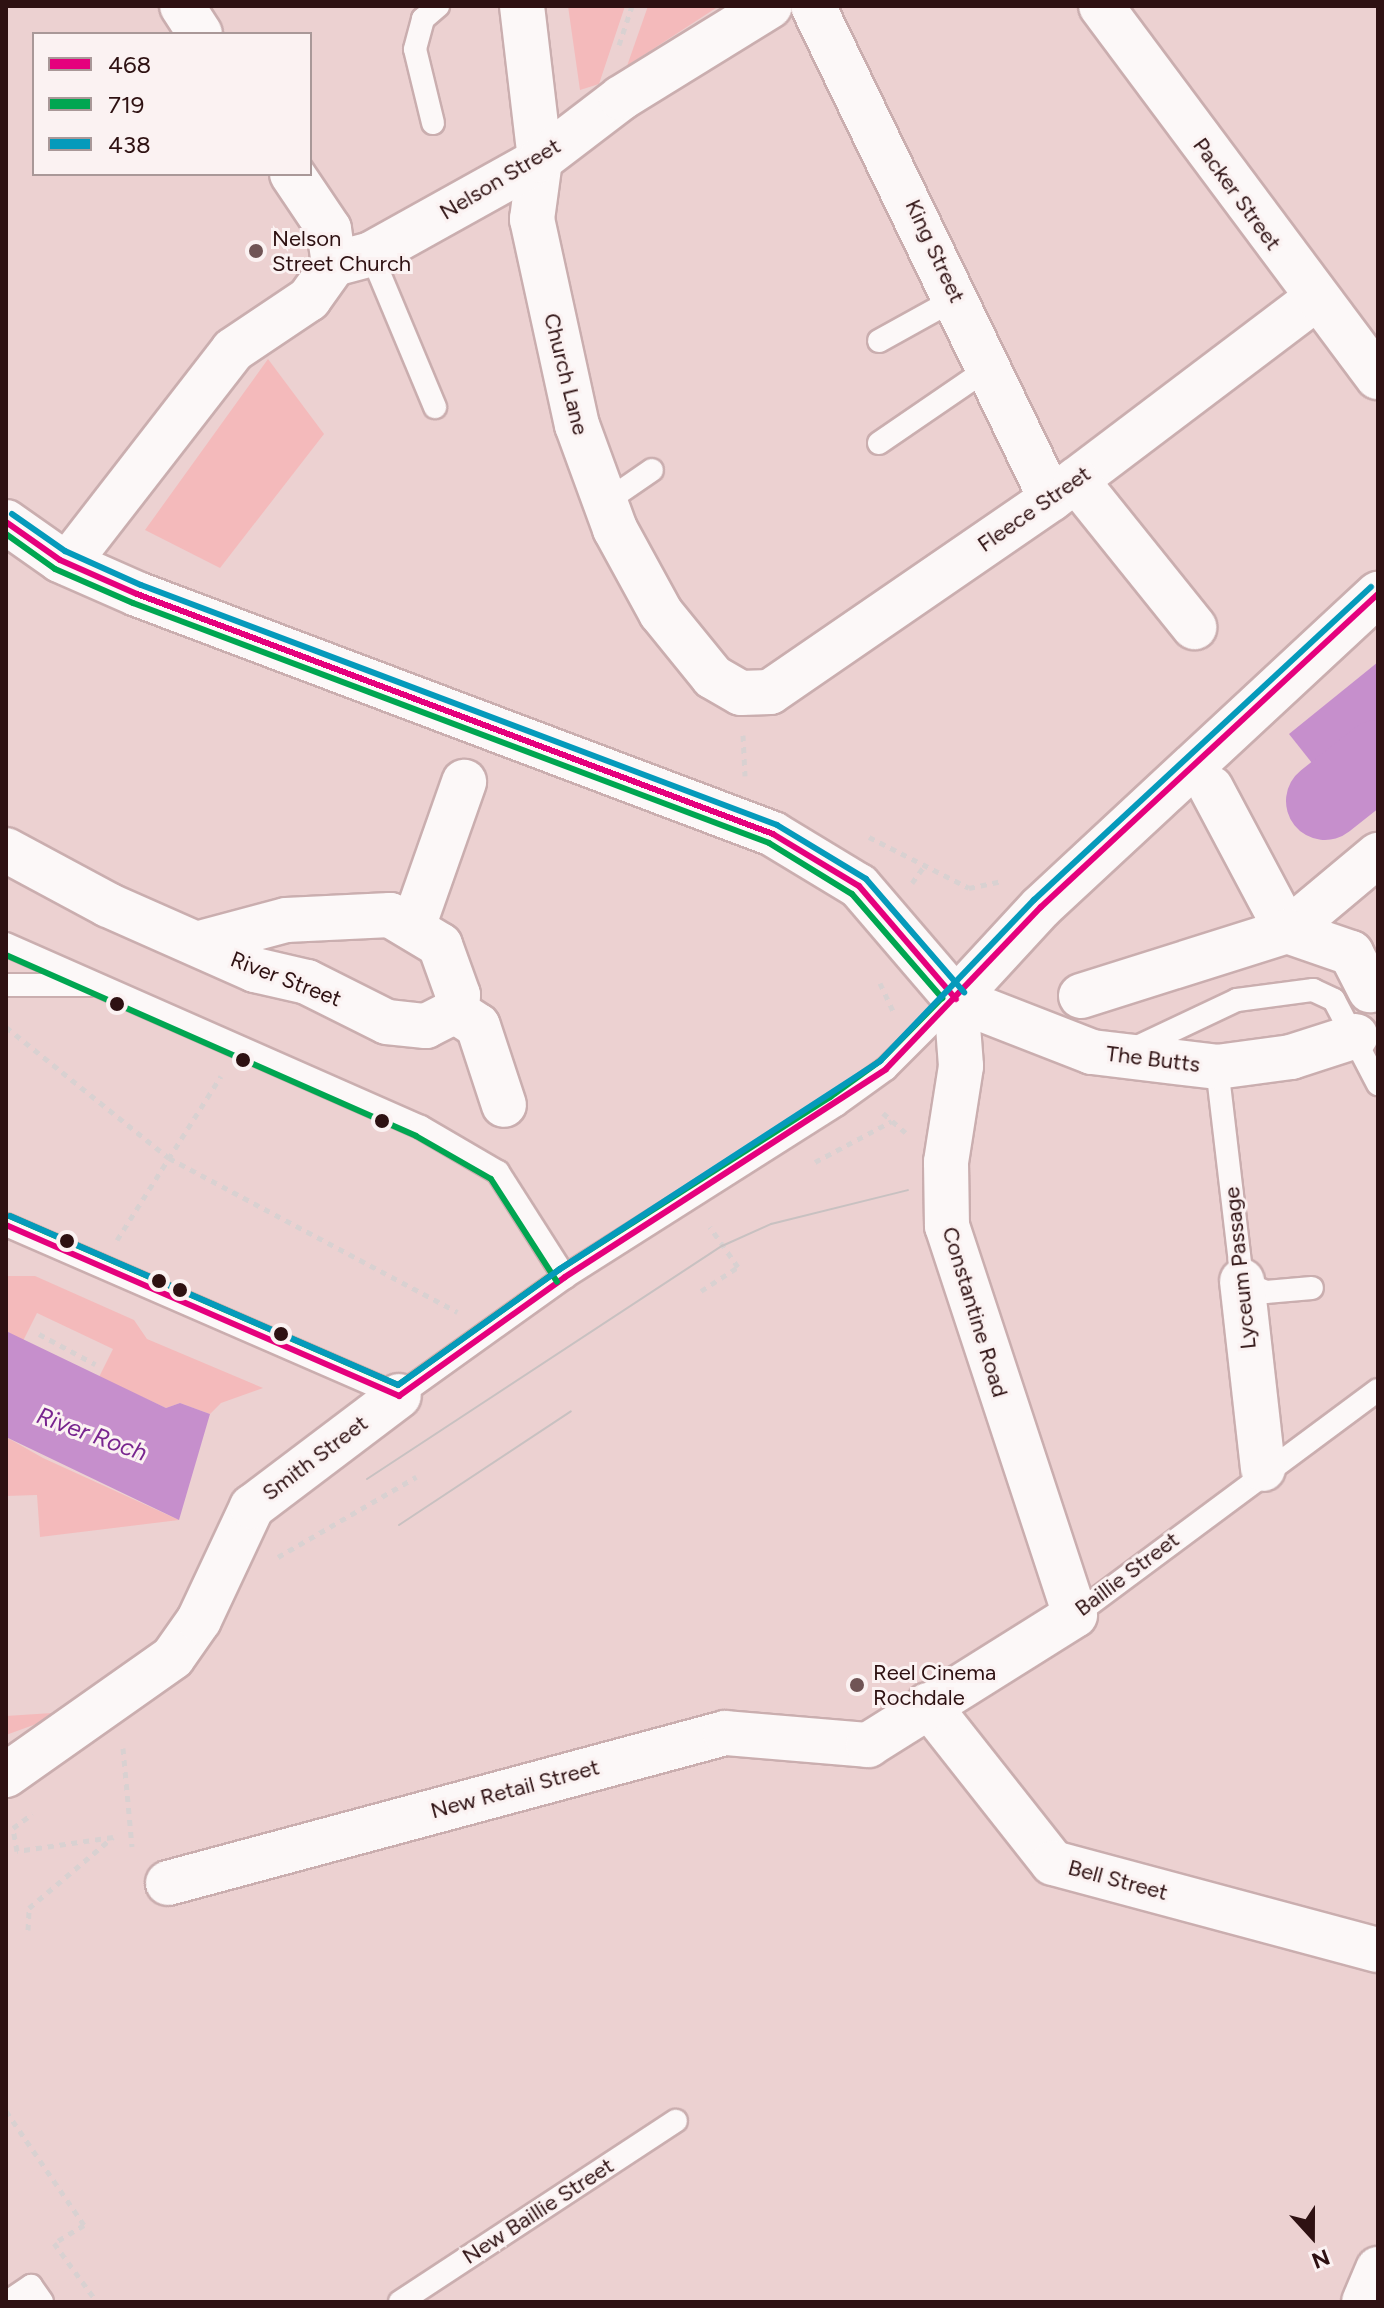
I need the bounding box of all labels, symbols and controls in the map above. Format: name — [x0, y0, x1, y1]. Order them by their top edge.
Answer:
legend — [32, 32, 312, 176]
text: 468 — [108, 50, 151, 79]
text: 719 — [108, 90, 144, 119]
text: 438 — [108, 130, 151, 159]
street label: Nelson Street — [435, 133, 565, 225]
street label: Packer Street — [1187, 133, 1287, 255]
street label: King Street — [900, 195, 970, 307]
place label: Nelson Street Church — [272, 225, 411, 276]
marker: Nelson Street Church — [247, 242, 265, 260]
street label: Church Lane — [538, 310, 594, 438]
street label: Fleece Street — [972, 460, 1096, 558]
street label: River Street — [227, 946, 345, 1012]
unlabelled marker — [109, 996, 125, 1012]
street label: The Butts — [1105, 1040, 1201, 1078]
unlabelled marker — [235, 1052, 251, 1068]
unlabelled marker — [374, 1113, 390, 1129]
street label: Lyceum Passage — [1218, 1185, 1262, 1351]
street label: Constantine Road — [937, 1224, 1013, 1400]
unlabelled marker — [59, 1233, 75, 1249]
unlabelled marker — [151, 1273, 167, 1289]
unlabelled marker — [172, 1282, 188, 1298]
unlabelled marker — [273, 1326, 289, 1342]
water label: River Roch — [33, 1401, 151, 1467]
street label: Smith Street — [257, 1410, 373, 1506]
street label: Baillie Street — [1070, 1526, 1184, 1622]
place label: Reel Cinema Rochdale — [873, 1659, 996, 1710]
marker: Reel Cinema Rochdale — [848, 1676, 866, 1694]
street label: New Retail Street — [428, 1754, 602, 1824]
street label: Bell Street — [1065, 1854, 1171, 1906]
street label: New Baillie Street — [457, 2152, 619, 2270]
north arrow — [1272, 2196, 1352, 2276]
text: N — [1308, 2243, 1334, 2275]

